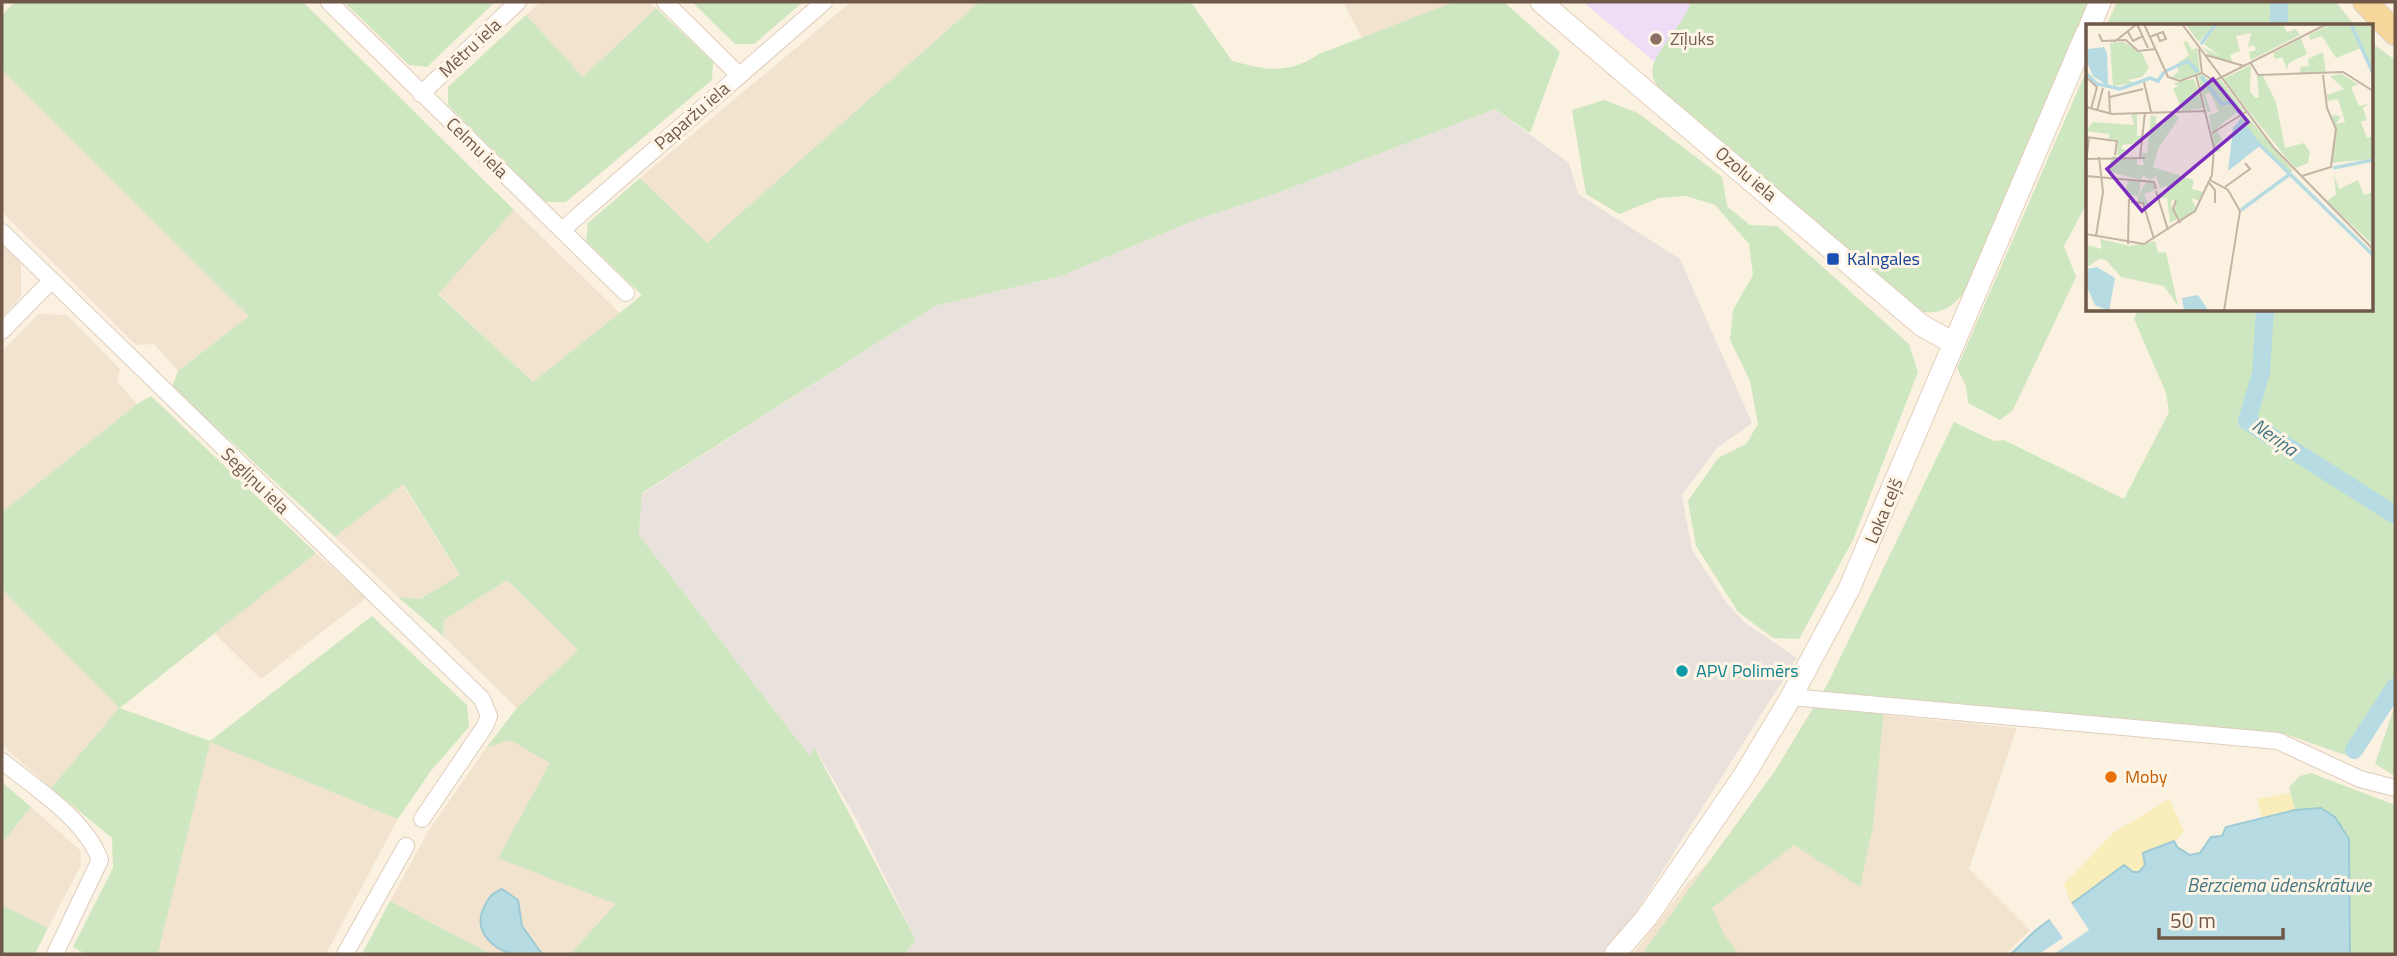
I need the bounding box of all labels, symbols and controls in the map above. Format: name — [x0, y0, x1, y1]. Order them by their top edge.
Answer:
street label: Mētru iela — [433, 12, 507, 84]
inset map — [2086, 24, 2372, 312]
place label: Zīļuks — [1670, 25, 1714, 52]
marker: Zīļuks — [1648, 31, 1664, 47]
street label: Paparžu iela — [648, 75, 735, 156]
street label: Celmu iela — [440, 111, 515, 184]
street label: Ozolu iela — [1710, 140, 1783, 208]
place label: Kalngales — [1847, 245, 1920, 272]
marker: Kalngales — [1825, 251, 1841, 267]
water label: Neriņa — [2247, 410, 2305, 464]
street label: Segliņu iela — [215, 441, 296, 520]
street label: Loka ceļš — [1858, 474, 1909, 548]
place label: APV Polimērs — [1696, 657, 1799, 684]
marker: APV Polimērs — [1674, 663, 1690, 679]
place label: Moby — [2125, 763, 2168, 790]
marker: Moby — [2103, 769, 2119, 785]
water label: Bērzciema ūdenskrātuve — [2187, 870, 2372, 899]
scale bar — [2159, 897, 2283, 941]
text: 50 m — [2170, 904, 2216, 936]

